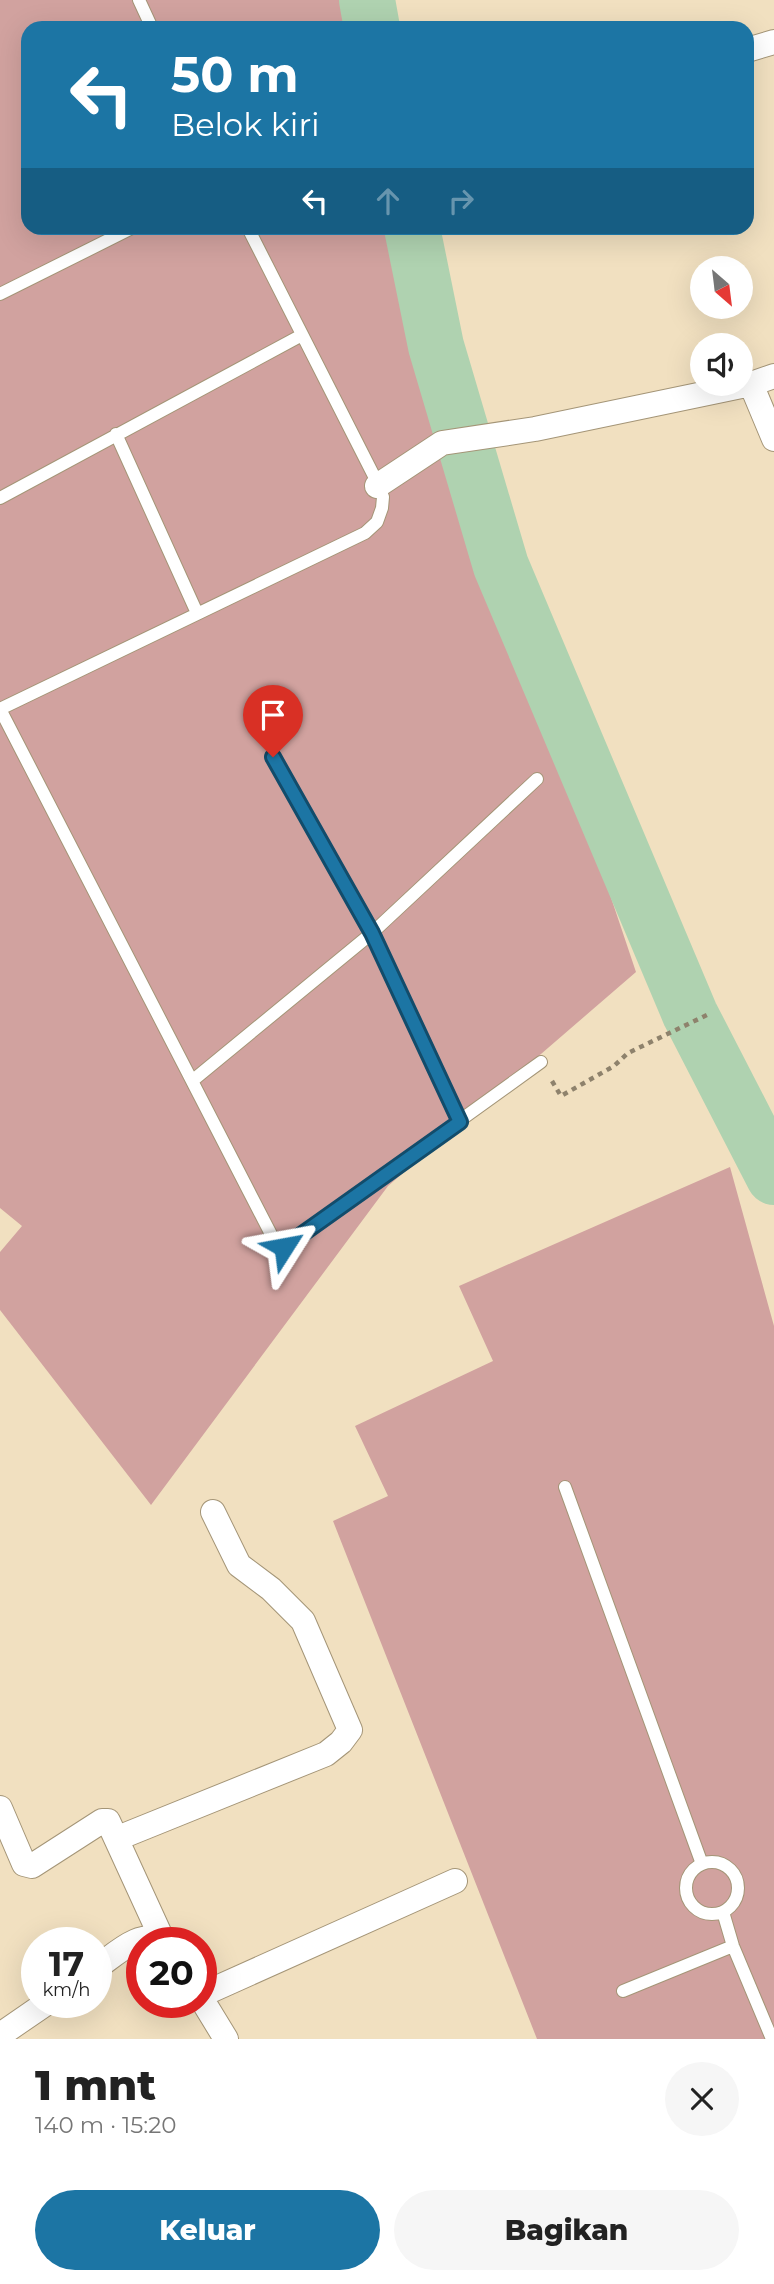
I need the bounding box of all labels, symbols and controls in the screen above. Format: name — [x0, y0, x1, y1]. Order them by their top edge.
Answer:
text: 50 m — [171, 45, 299, 104]
icon: left — [56, 49, 147, 140]
text: Belok kiri — [171, 105, 320, 144]
icon: left — [296, 182, 334, 220]
icon: ahead — [369, 182, 407, 220]
icon: right — [442, 182, 480, 220]
north arrow — [690, 256, 752, 318]
map controls — [690, 256, 753, 396]
button: sound — [690, 333, 753, 396]
pin — [243, 685, 303, 757]
icon: arrive — [254, 696, 292, 734]
position arrow — [247, 1210, 321, 1284]
speed limit sign: 20 — [126, 1927, 217, 2018]
text: 17 — [49, 1942, 84, 1985]
text: km/h — [42, 1979, 91, 2001]
text: 1 mnt — [35, 2059, 156, 2111]
button: close — [665, 2062, 739, 2136]
text: 140 m · 15:20 — [35, 2111, 176, 2139]
button: Keluar — [35, 2190, 380, 2270]
button: Bagikan — [394, 2190, 739, 2270]

